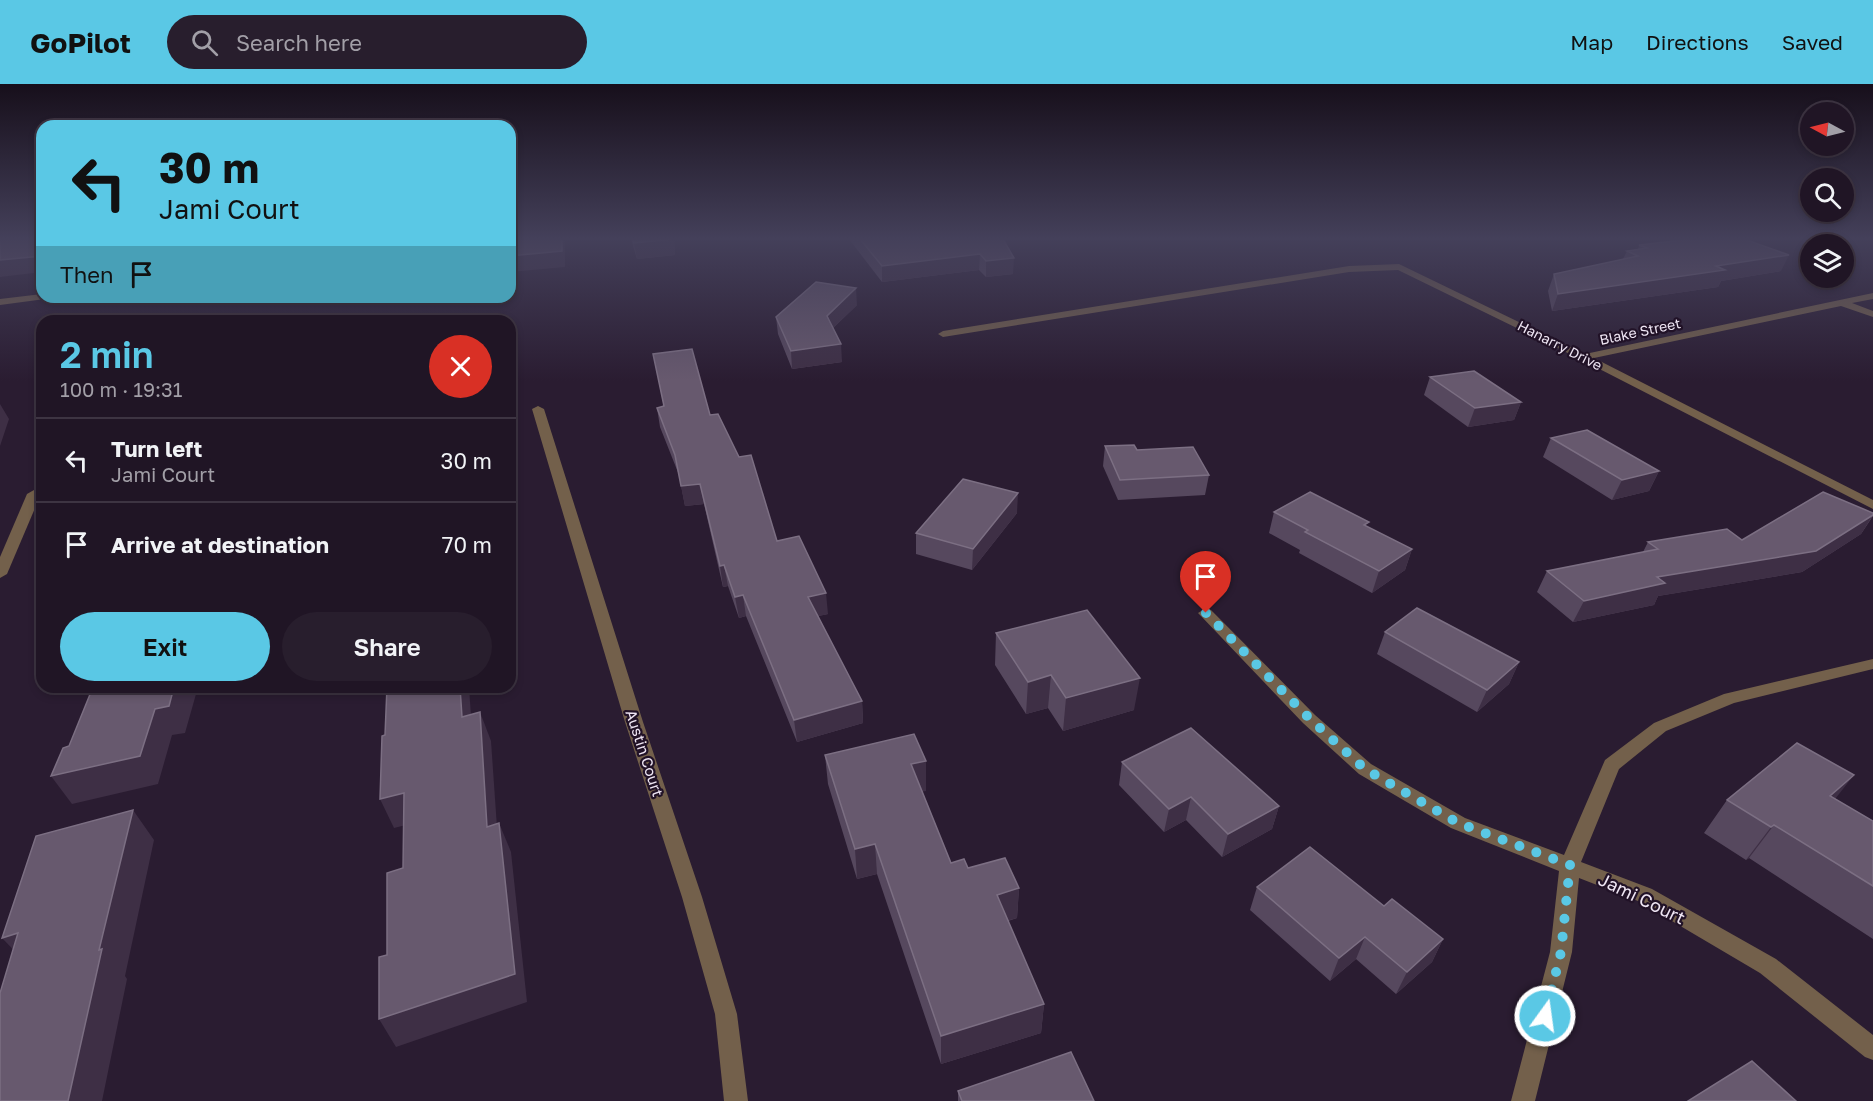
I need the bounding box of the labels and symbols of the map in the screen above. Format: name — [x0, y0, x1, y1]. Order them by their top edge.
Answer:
north arrow — [1800, 102, 1854, 156]
street label: Blake Street — [1598, 314, 1682, 348]
street label: Hanarry Drive — [1515, 316, 1605, 374]
pin — [1180, 551, 1231, 613]
street label: Austin Court — [623, 707, 667, 799]
street label: Jami Court — [1595, 868, 1689, 928]
position arrow — [1513, 984, 1577, 1048]

